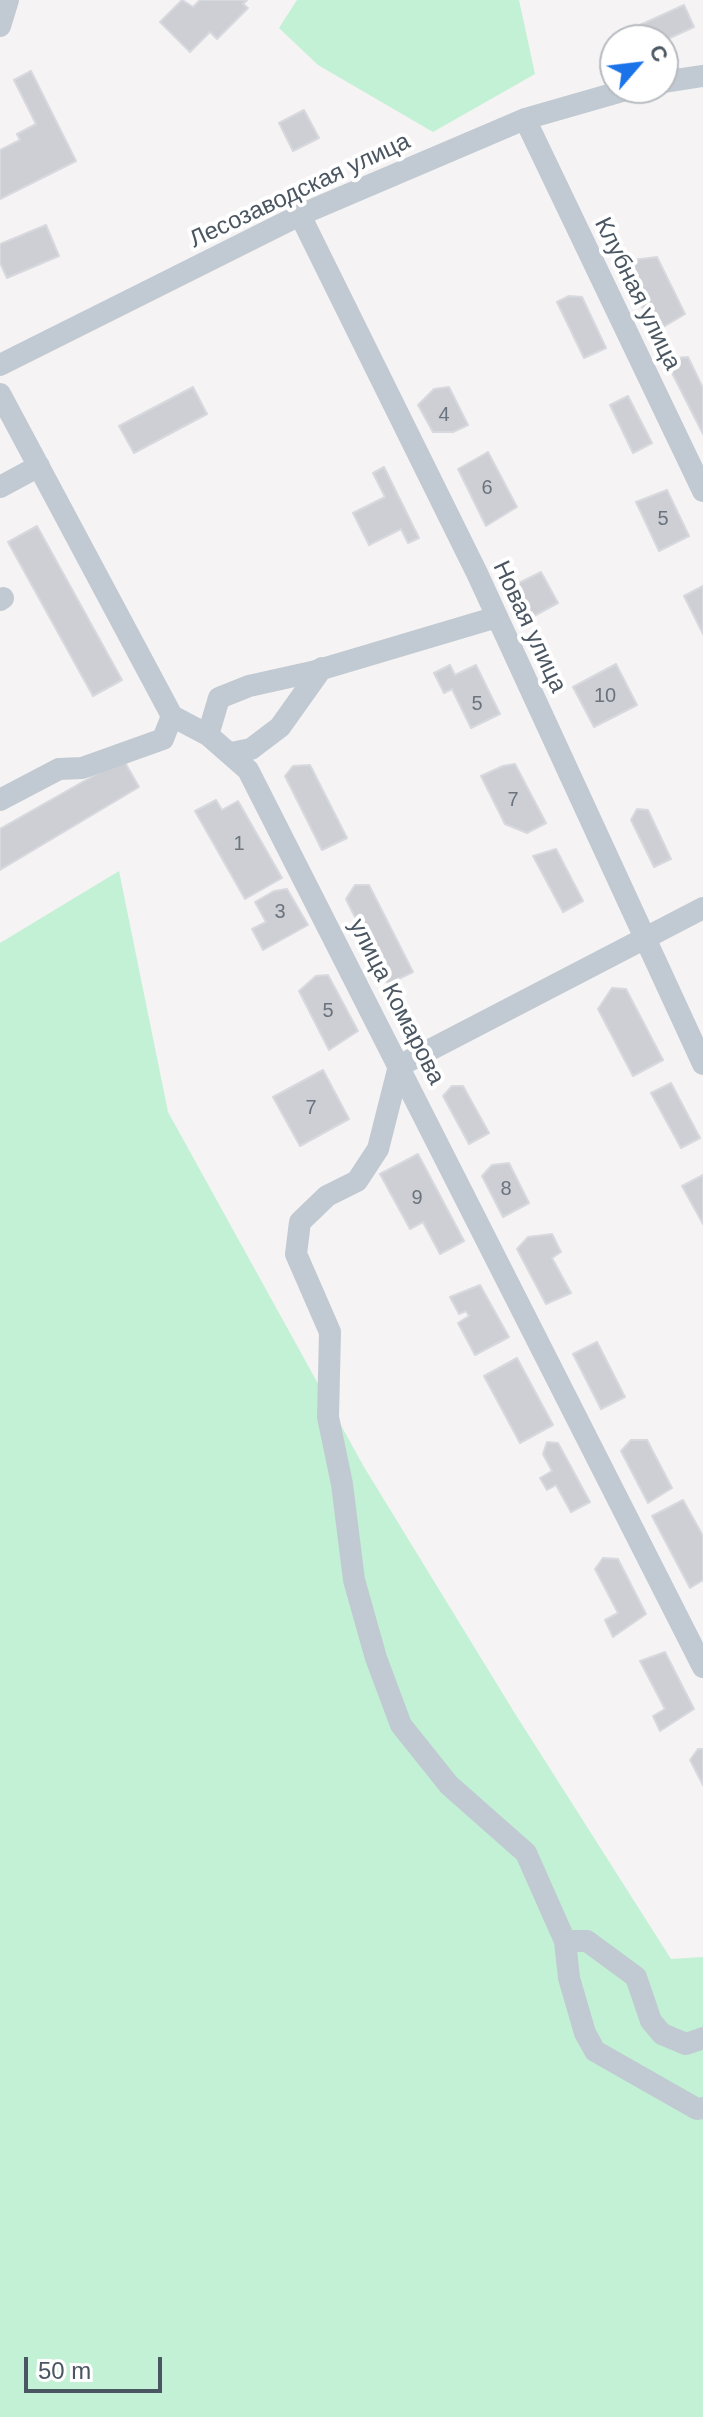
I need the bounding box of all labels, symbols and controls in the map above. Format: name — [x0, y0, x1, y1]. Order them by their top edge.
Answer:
north arrow — [599, 24, 679, 104]
text: С — [644, 41, 674, 66]
street label: Лесозаводская улица — [185, 127, 415, 255]
street label: Клубная улица — [588, 213, 686, 375]
house number: 4 — [438, 403, 450, 427]
house number: 6 — [481, 476, 493, 500]
house number: 5 — [657, 507, 669, 531]
street label: Новая улица — [486, 556, 572, 698]
house number: 10 — [594, 684, 616, 708]
house number: 5 — [471, 692, 483, 716]
house number: 7 — [507, 788, 519, 812]
house number: 1 — [233, 832, 245, 856]
house number: 3 — [274, 900, 286, 924]
street label: улица Комарова — [342, 914, 450, 1090]
house number: 5 — [322, 999, 334, 1023]
house number: 7 — [305, 1096, 317, 1120]
house number: 8 — [500, 1177, 512, 1201]
house number: 9 — [411, 1186, 423, 1210]
scale bar — [28, 2341, 166, 2391]
text: 50 m — [38, 2357, 91, 2384]

